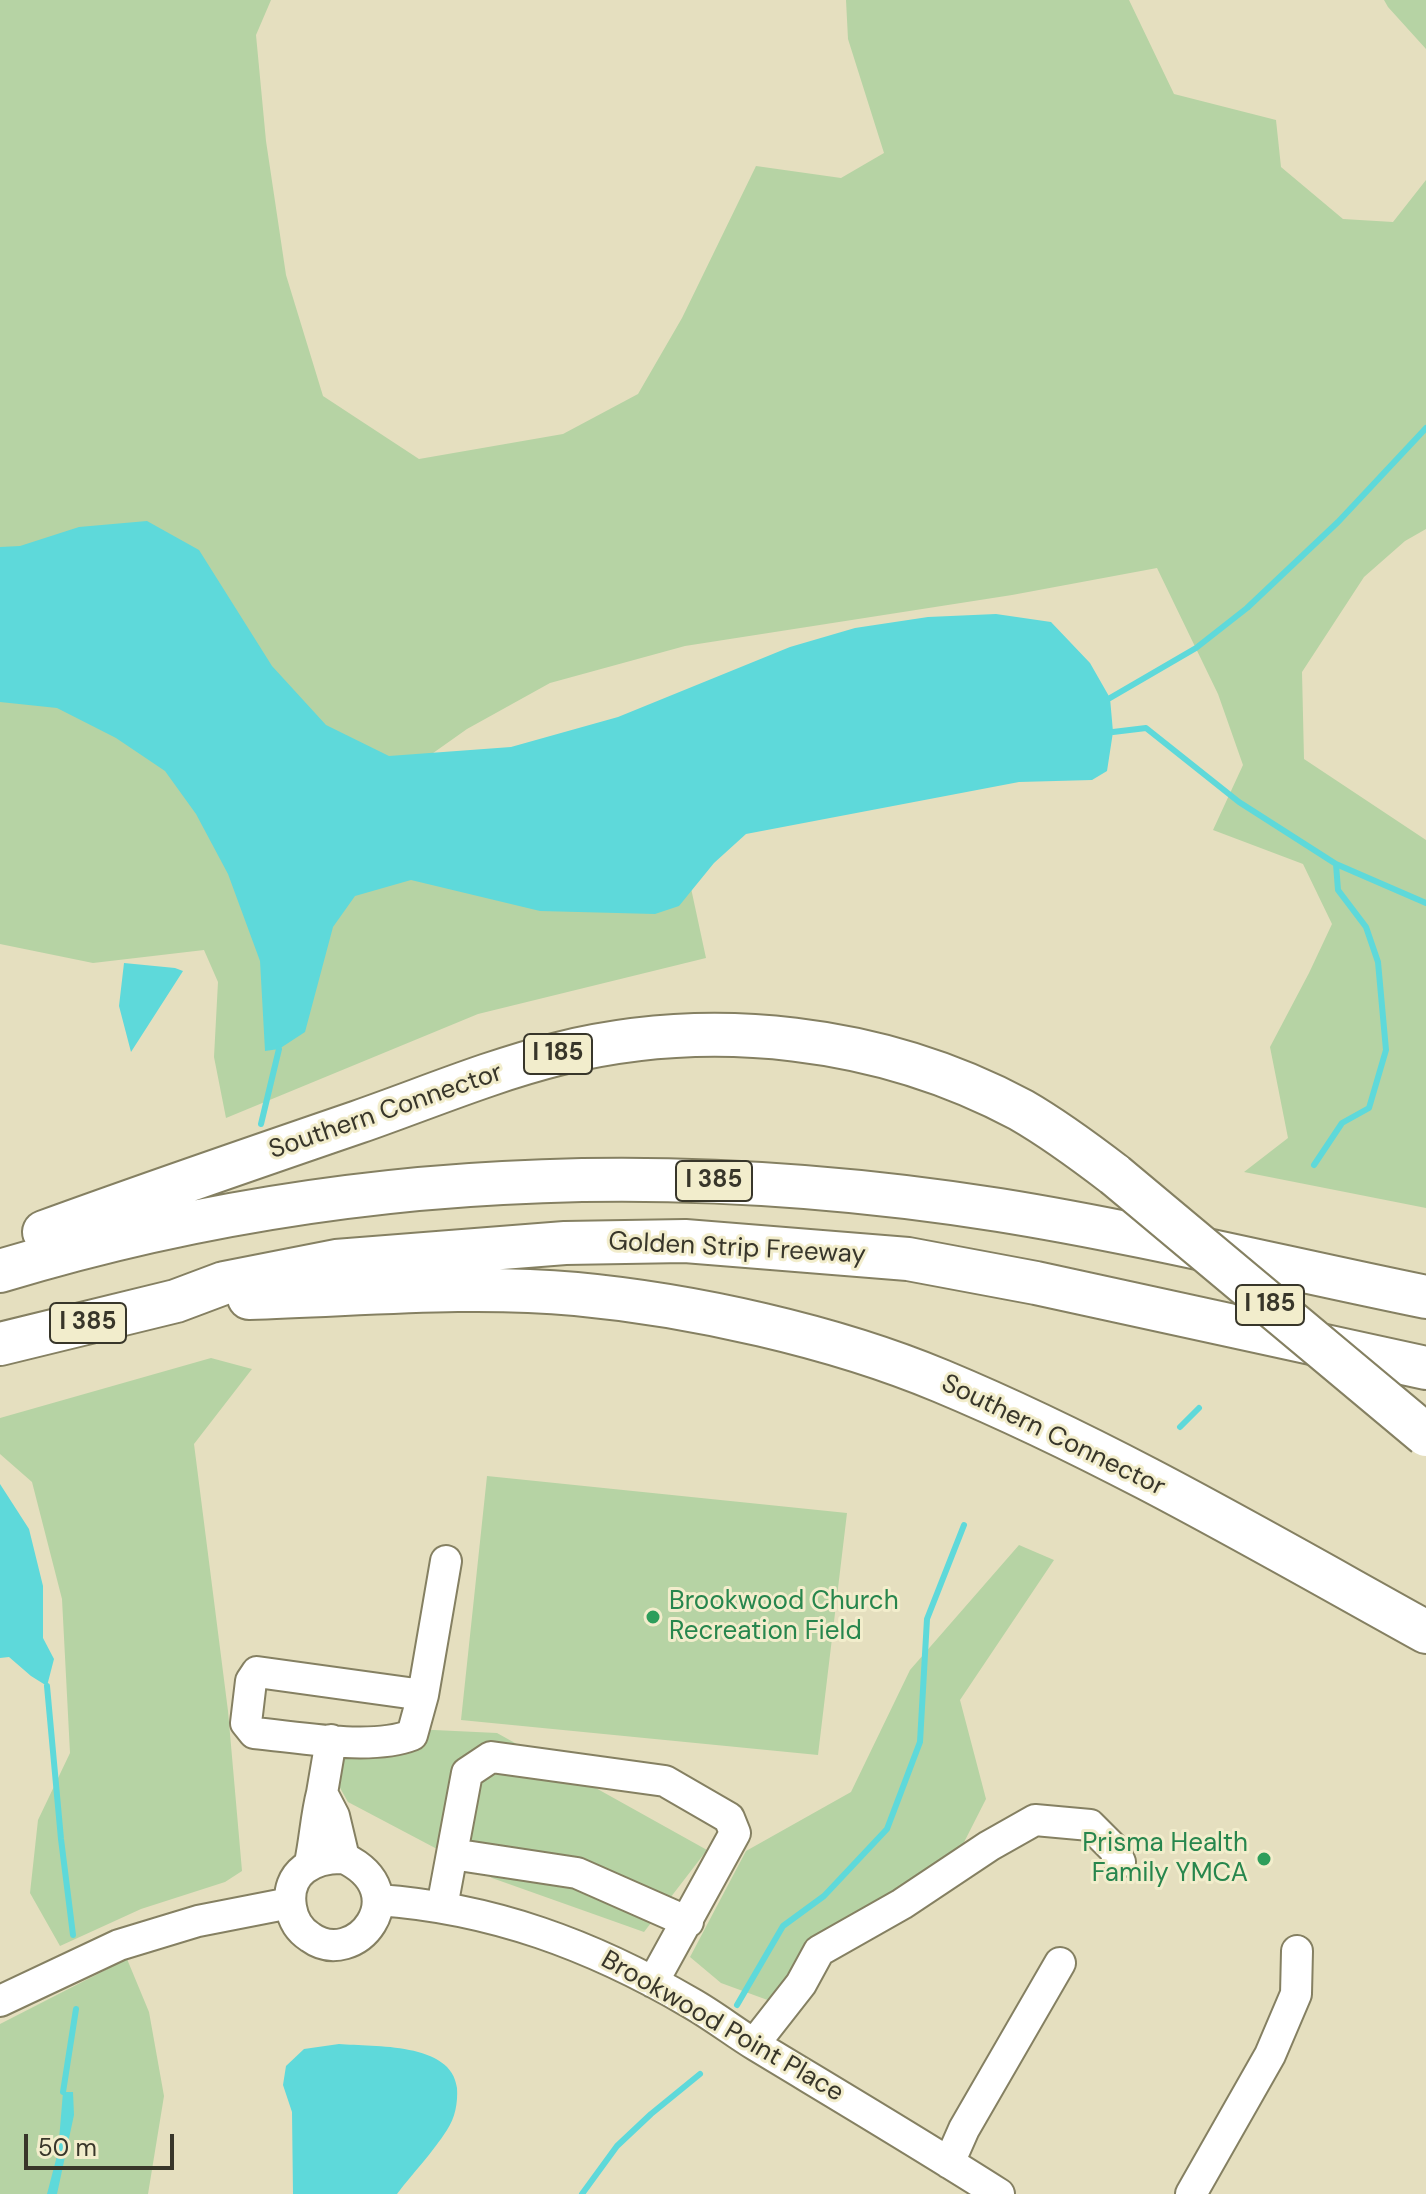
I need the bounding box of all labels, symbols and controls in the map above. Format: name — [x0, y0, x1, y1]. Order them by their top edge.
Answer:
road number: I 185 — [524, 1034, 592, 1074]
street label: Southern Connector — [265, 1057, 507, 1167]
road number: I 385 — [676, 1161, 752, 1201]
street label: Golden Strip Freeway — [607, 1227, 867, 1271]
road number: I 185 — [1236, 1285, 1304, 1325]
road number: I 385 — [50, 1303, 126, 1343]
street label: Southern Connector — [936, 1368, 1170, 1504]
place label: Brookwood Church Recreation Field — [669, 1586, 899, 1648]
marker: Brookwood Church Recreation Field — [644, 1608, 662, 1626]
place label: Prisma Health Family YMCA — [1082, 1828, 1248, 1890]
marker: Prisma Health Family YMCA — [1255, 1850, 1273, 1868]
street label: Brookwood Point Place — [595, 1945, 849, 2109]
scale bar — [28, 2118, 178, 2168]
text: 50 m — [38, 2132, 97, 2163]

